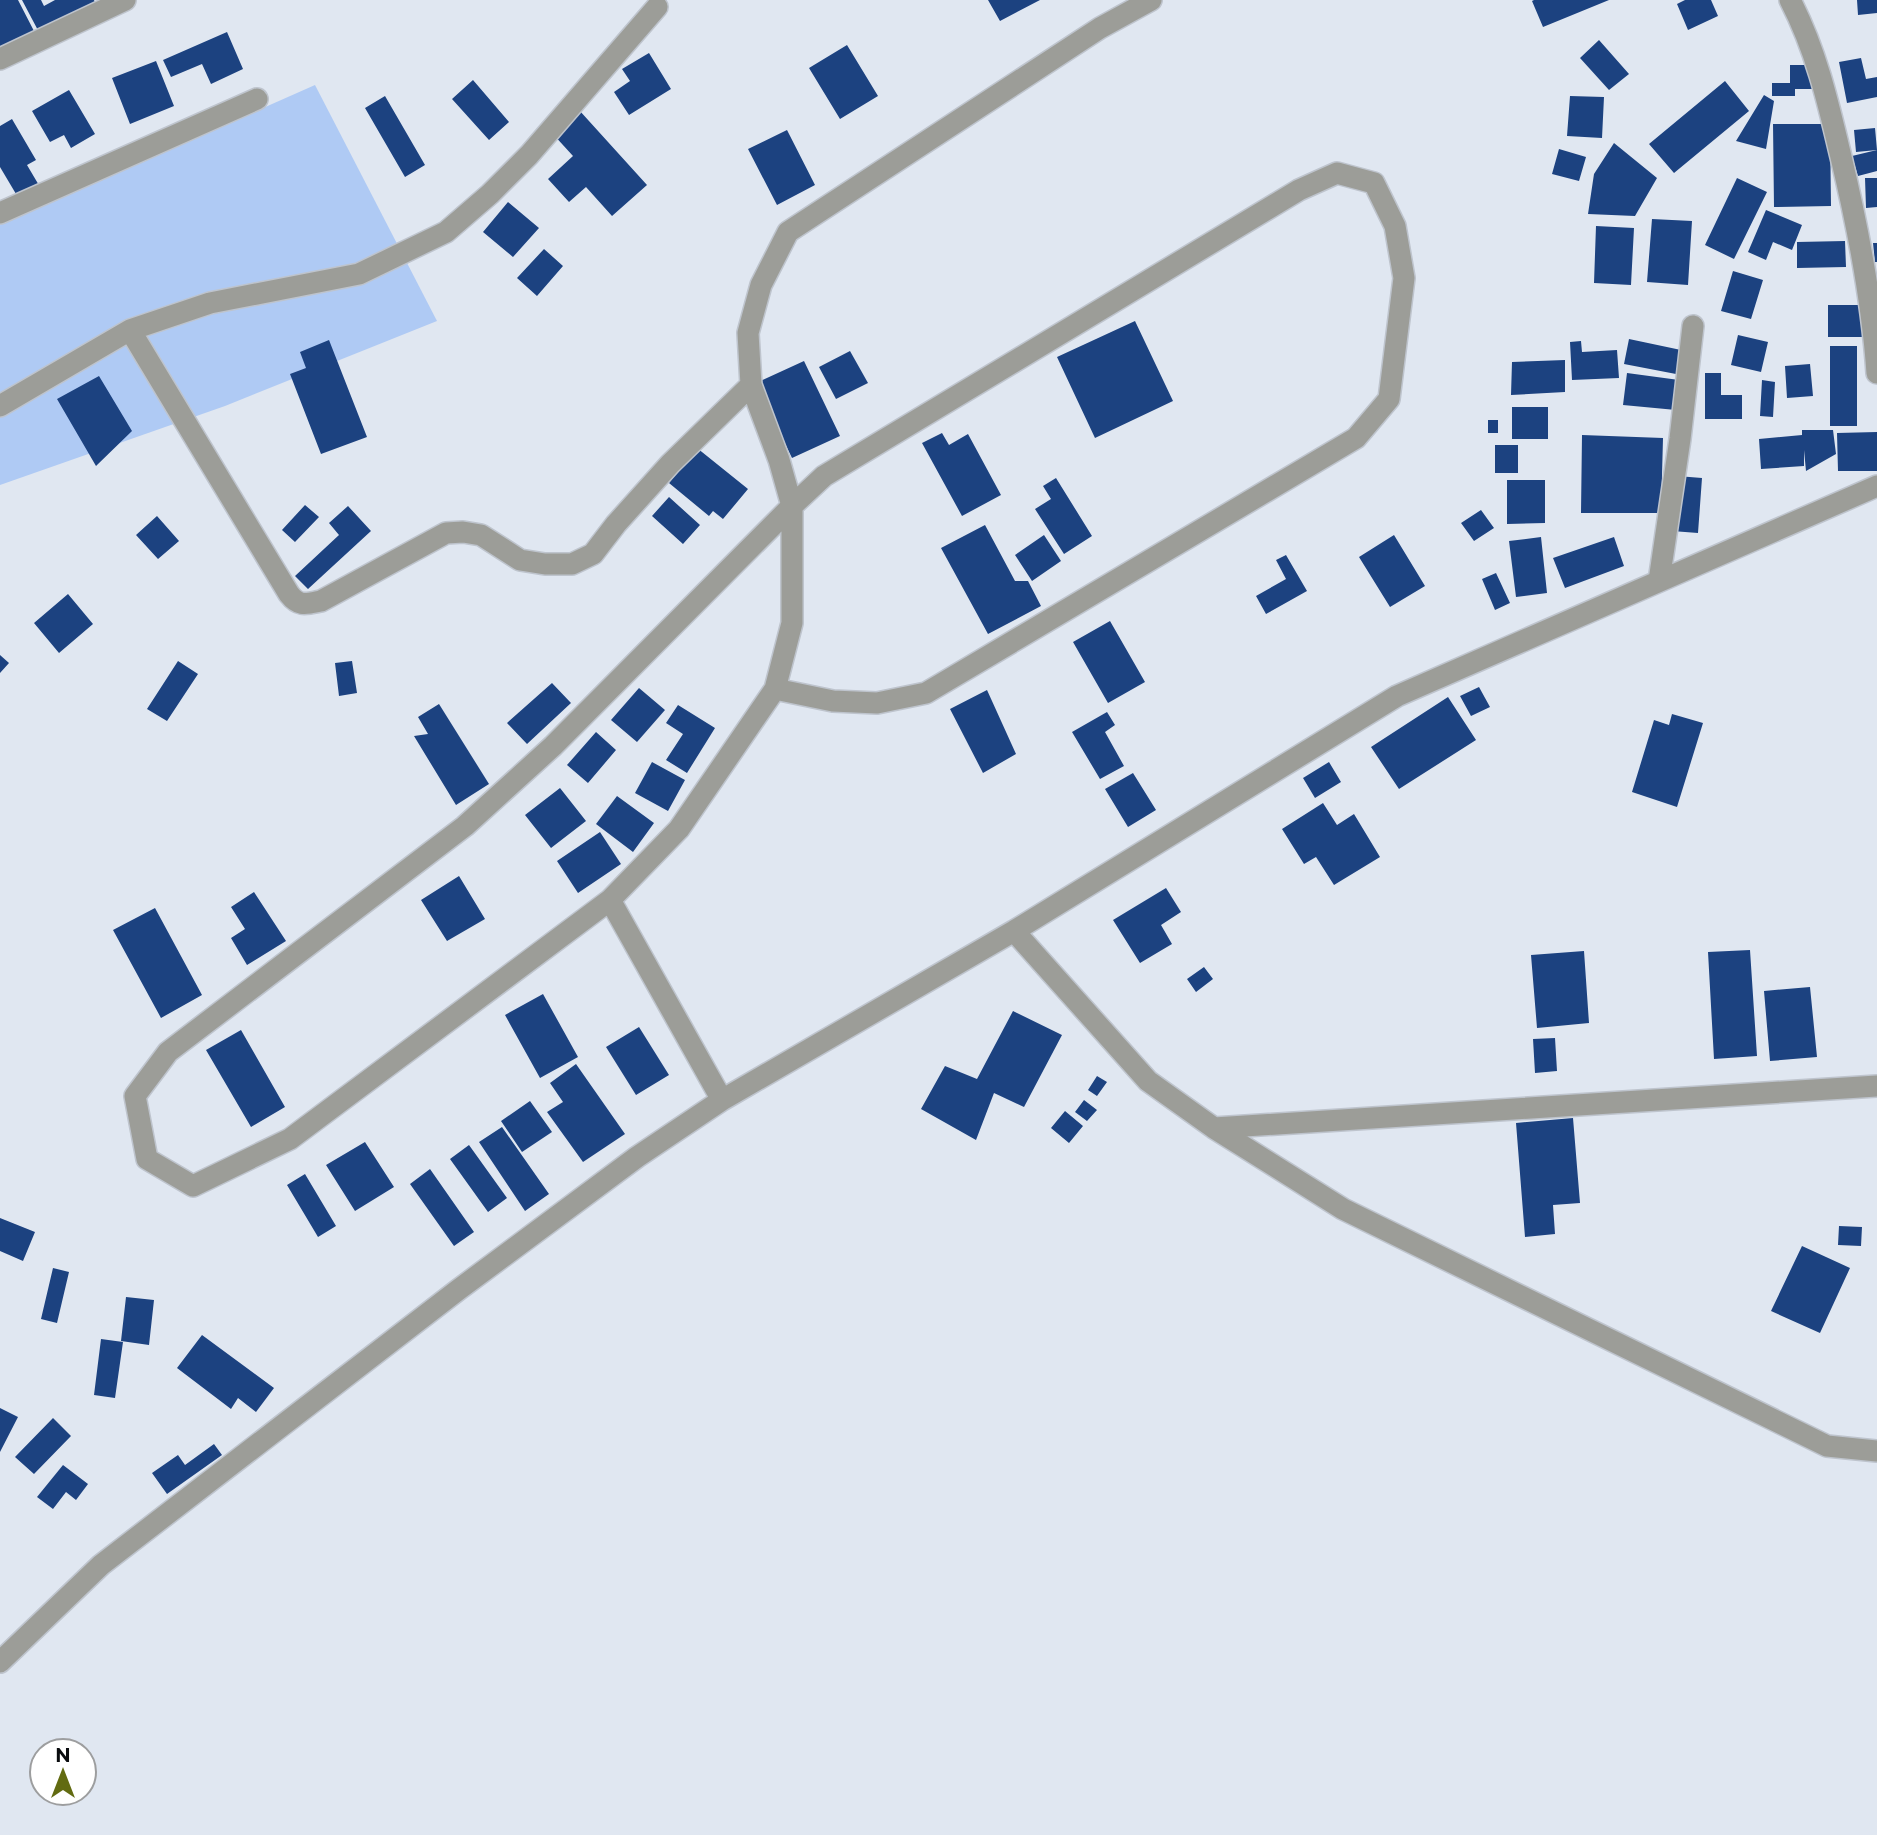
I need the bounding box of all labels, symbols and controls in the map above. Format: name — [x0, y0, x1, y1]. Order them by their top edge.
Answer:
north arrow — [28, 1737, 98, 1807]
text: N — [55, 1744, 71, 1767]

